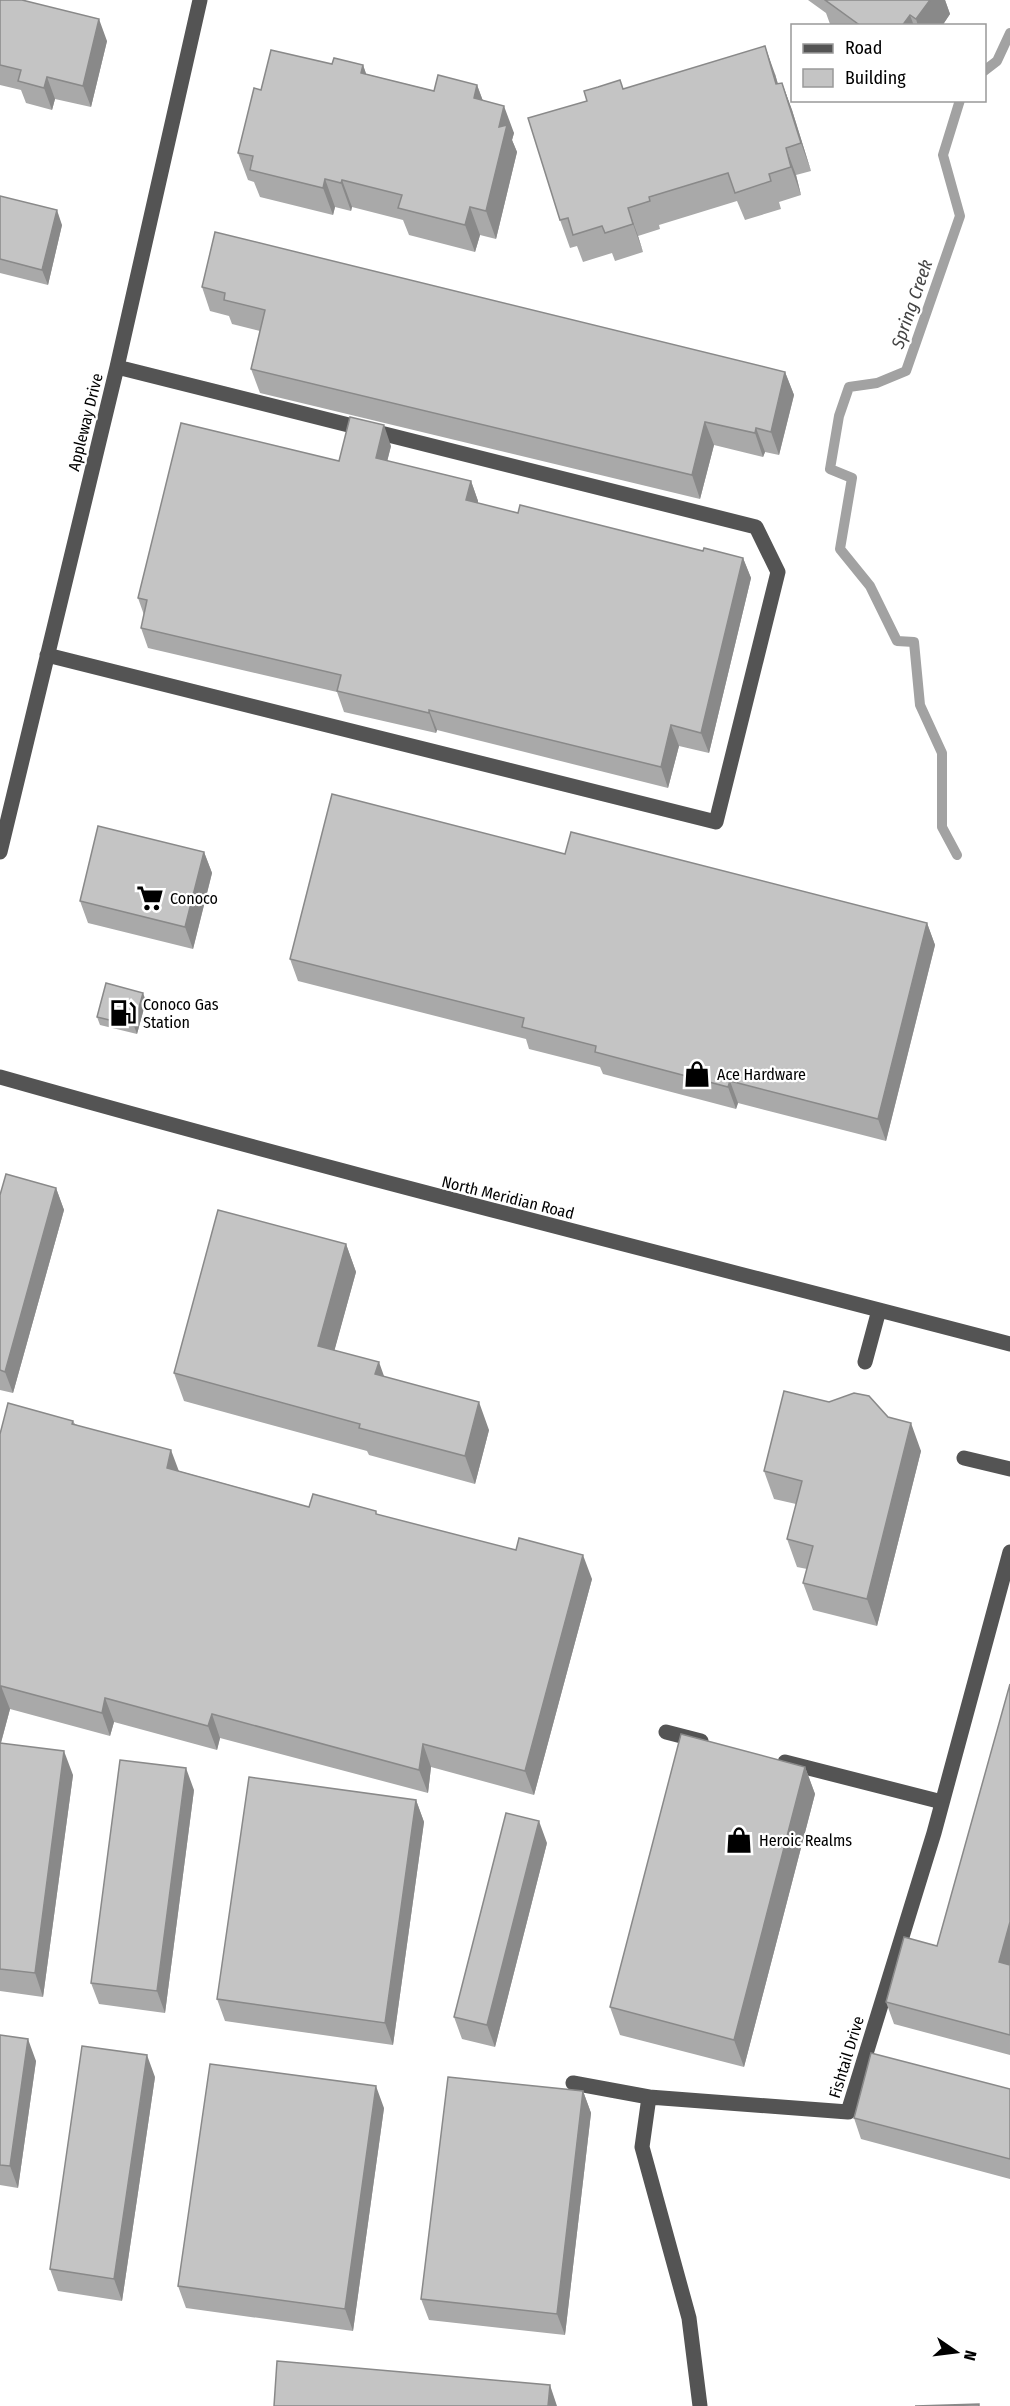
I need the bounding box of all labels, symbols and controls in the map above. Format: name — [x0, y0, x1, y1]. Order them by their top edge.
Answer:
legend — [791, 24, 986, 102]
text: Road — [845, 37, 882, 59]
text: Building — [845, 67, 906, 89]
water label: Spring Creek — [886, 257, 937, 352]
street label: Appleway Drive — [64, 371, 107, 473]
supermarket icon: Conoco — [135, 883, 165, 913]
place label: Conoco — [170, 889, 218, 908]
place label: Conoco Gas Station — [143, 995, 219, 1032]
fuel station icon: Conoco Gas Station — [108, 998, 138, 1028]
shop icon: Ace Hardware — [682, 1059, 712, 1089]
place label: Ace Hardware — [717, 1065, 806, 1084]
street label: North Meridian Road — [440, 1172, 576, 1223]
shop icon: Heroic Realms — [724, 1825, 754, 1855]
place label: Heroic Realms — [759, 1831, 852, 1850]
street label: Fishtail Drive — [825, 2014, 868, 2100]
north arrow — [926, 2322, 986, 2382]
text: N — [960, 2349, 980, 2362]

